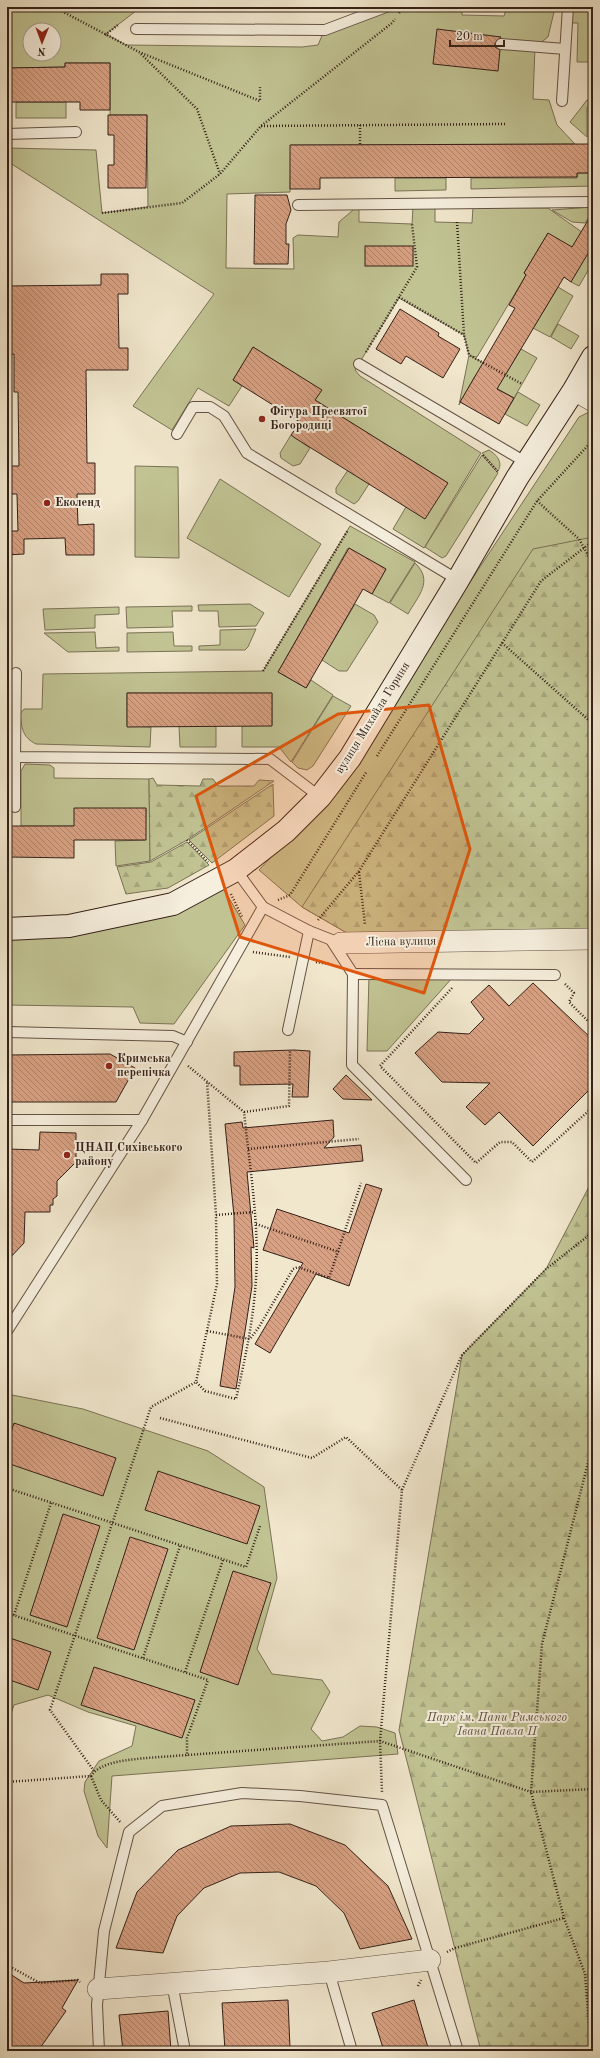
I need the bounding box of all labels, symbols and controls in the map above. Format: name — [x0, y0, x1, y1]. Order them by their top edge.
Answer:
north arrow — [22, 22, 62, 62]
scale bar — [450, 22, 504, 48]
text: 20 m — [456, 31, 483, 43]
text: N — [37, 45, 46, 56]
place label: Фігура Пресвятої Богородиці — [270, 406, 367, 432]
marker: Фігура Пресвятої Богородиці — [257, 414, 267, 424]
place label: Еколенд — [55, 497, 100, 509]
marker: Еколенд — [42, 498, 52, 508]
street label: вулиця Михайла Гориня — [334, 660, 412, 776]
street label: Лісна вулиця — [366, 934, 436, 949]
place label: Кримська перепічка — [117, 1053, 171, 1079]
marker: Кримська перепічка — [104, 1061, 114, 1071]
place label: ЦНАП Сихівського району — [75, 1142, 183, 1168]
marker: ЦНАП Сихівського району — [62, 1150, 72, 1160]
park label: Парк ім. Папи Римського Івана Павла ІІ — [426, 1712, 567, 1738]

